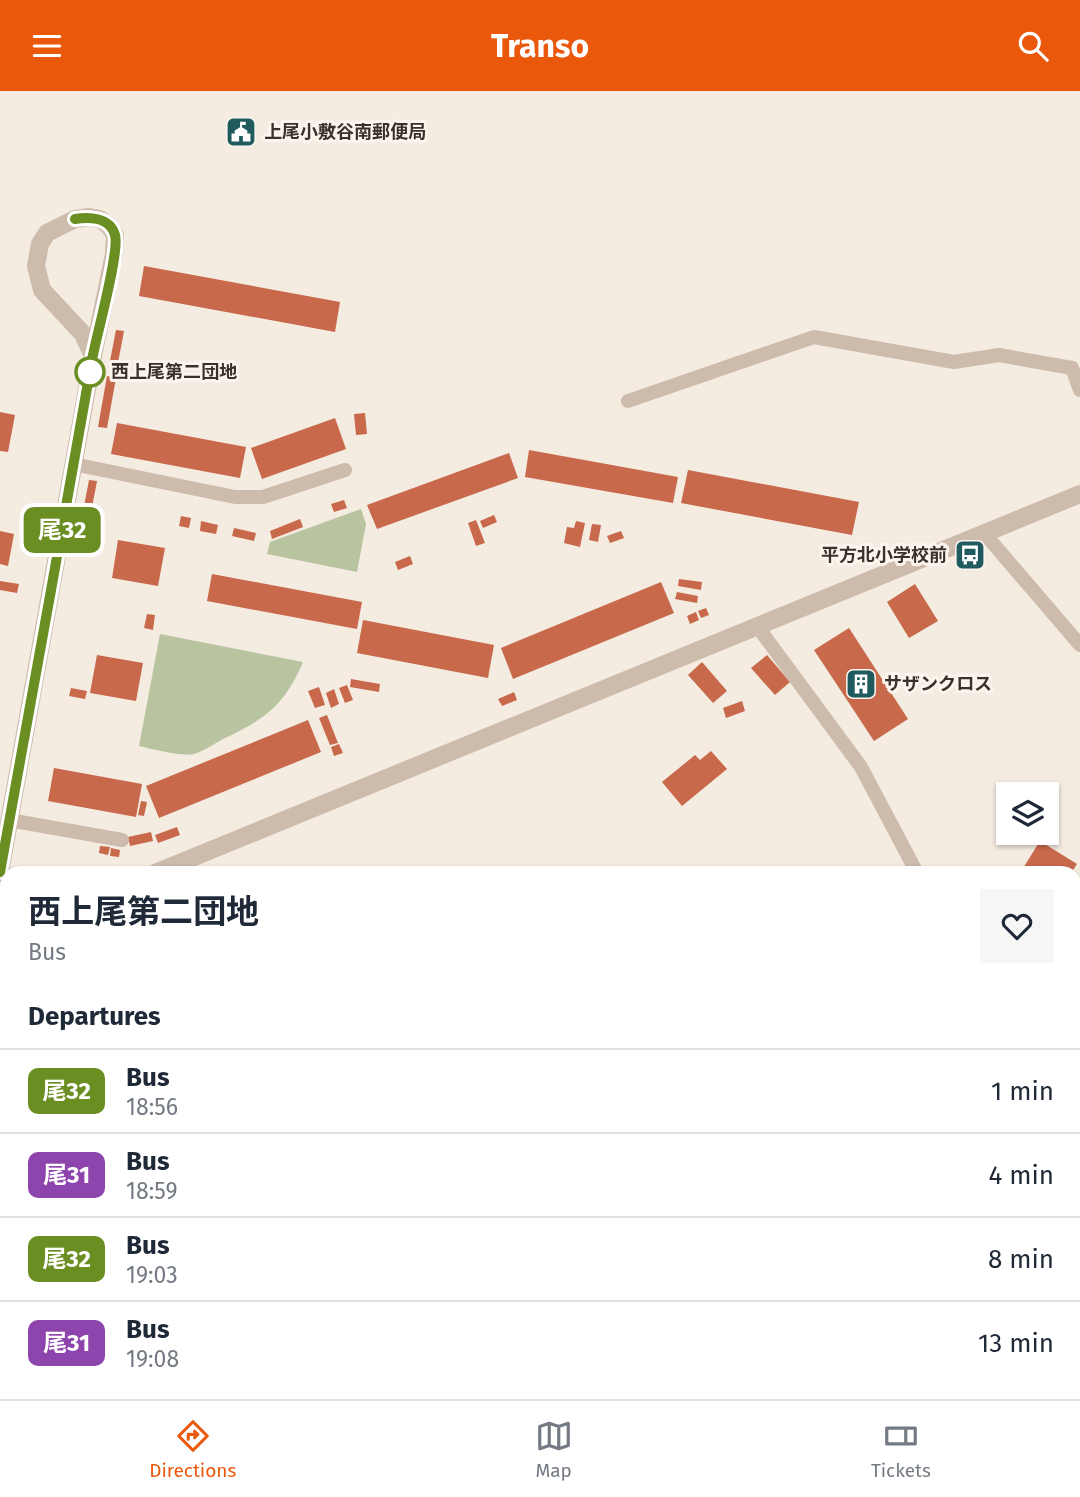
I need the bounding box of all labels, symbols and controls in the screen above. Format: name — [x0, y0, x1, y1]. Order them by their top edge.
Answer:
icon: menu — [28, 27, 66, 65]
text: Transo — [491, 27, 589, 65]
icon: search — [1014, 27, 1052, 65]
public building icon: 上尾小敷谷南郵便局 — [224, 115, 258, 149]
place label: 上尾小敷谷南郵便局 — [264, 121, 426, 143]
marker: 西上尾第二団地 — [75, 357, 105, 387]
place label: 西上尾第二団地 — [111, 361, 237, 383]
line badge: 尾32 — [22, 507, 102, 553]
text: 尾32 — [38, 516, 86, 544]
bus stop icon: 平方北小学校前 — [953, 538, 987, 572]
place label: 平方北小学校前 — [821, 544, 947, 566]
building icon: サザンクロス — [844, 667, 878, 701]
place label: サザンクロス — [884, 673, 992, 695]
map controls — [996, 782, 1059, 845]
button: layers — [996, 782, 1059, 845]
button: heart — [980, 889, 1054, 963]
text: 西上尾第二団地 — [28, 892, 259, 932]
text: Bus — [28, 938, 66, 966]
text: Departures — [28, 1001, 161, 1032]
text: Bus — [126, 1062, 169, 1093]
text: 1 min — [991, 1076, 1054, 1107]
text: 尾32 — [42, 1077, 91, 1105]
text: 18:56 — [126, 1093, 178, 1121]
text: Bus — [126, 1146, 169, 1177]
text: 4 min — [988, 1160, 1054, 1191]
text: 尾31 — [43, 1161, 90, 1189]
text: 18:59 — [126, 1177, 178, 1205]
text: Bus — [126, 1230, 169, 1261]
text: 8 min — [988, 1244, 1054, 1275]
text: 尾32 — [42, 1245, 91, 1273]
text: 19:03 — [126, 1261, 178, 1289]
text: Bus — [126, 1314, 169, 1345]
text: 13 min — [978, 1328, 1054, 1359]
text: 尾31 — [43, 1329, 90, 1357]
text: 19:08 — [126, 1345, 179, 1373]
tab: Directions — [149, 1417, 236, 1482]
tab: Map — [535, 1417, 573, 1482]
tab: Tickets — [871, 1417, 931, 1482]

